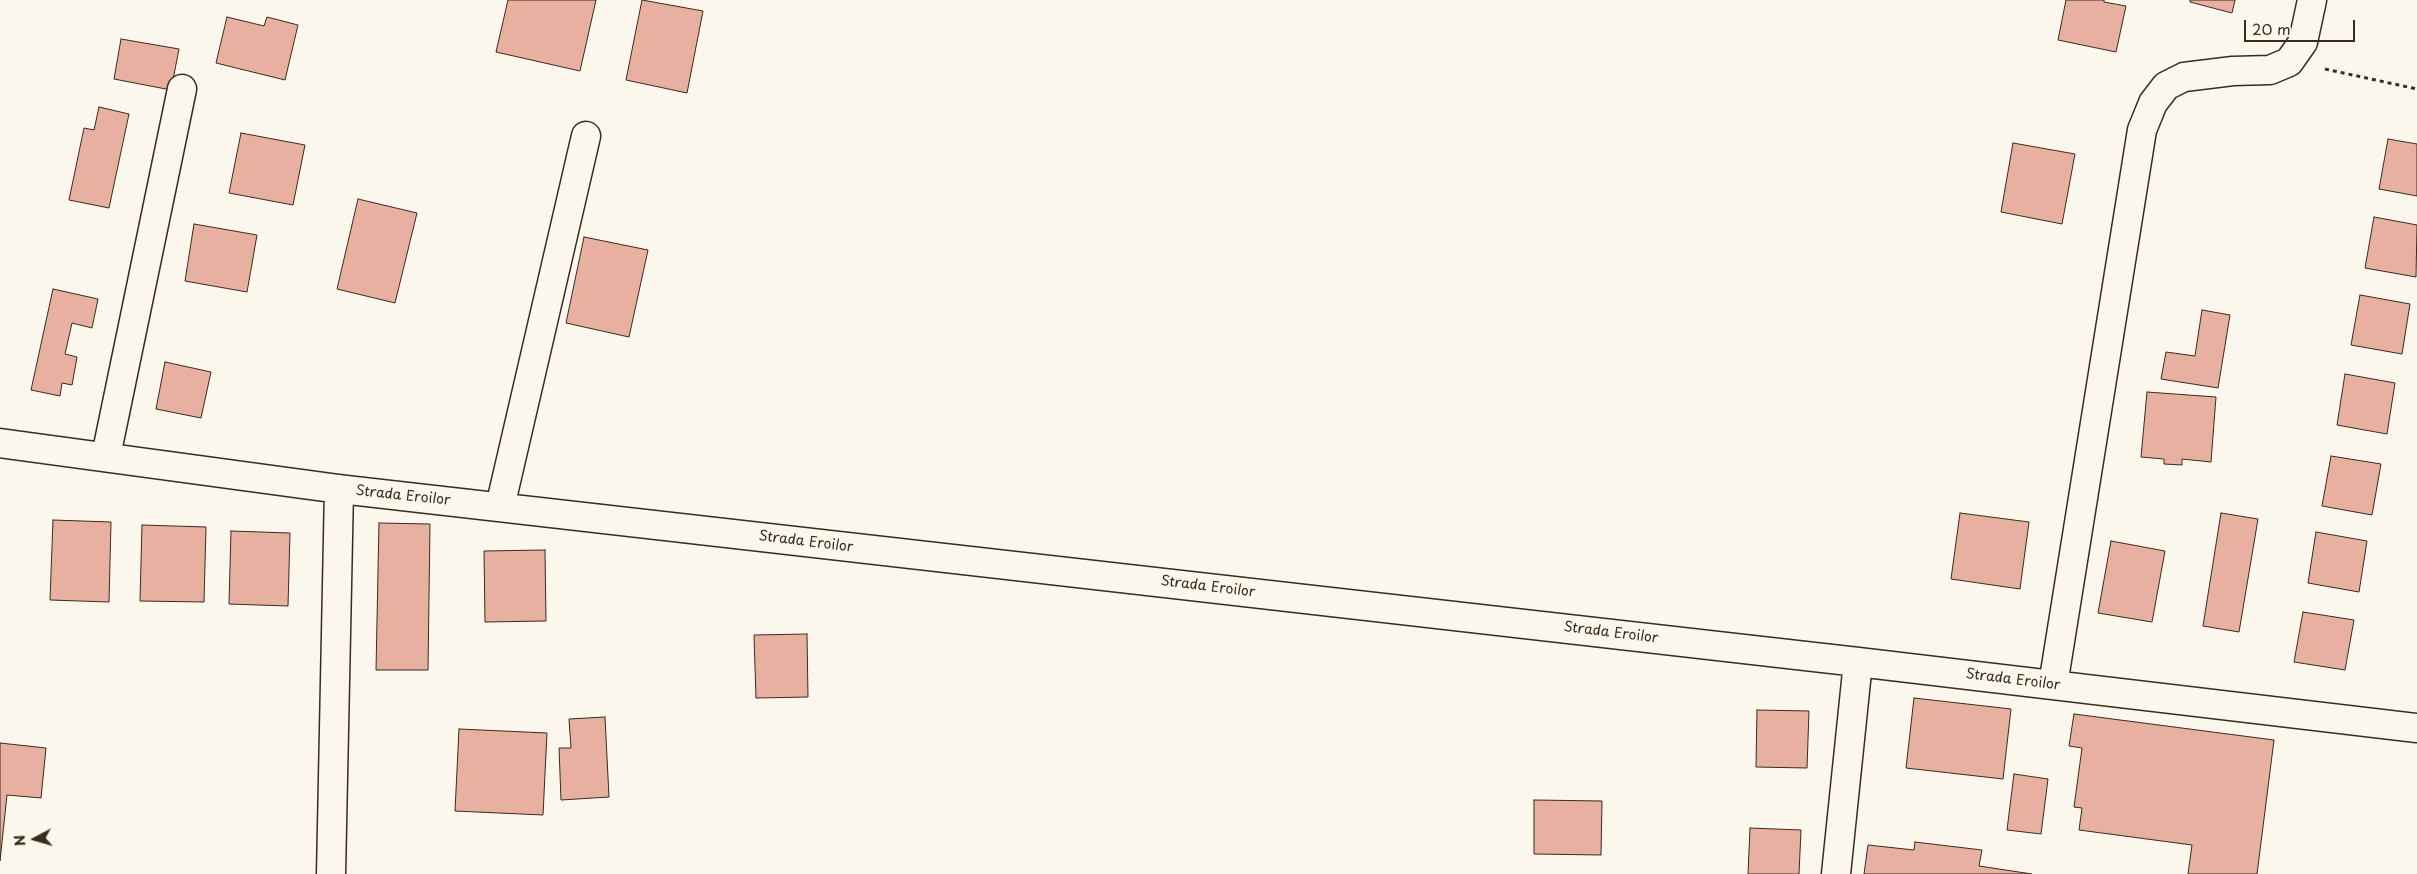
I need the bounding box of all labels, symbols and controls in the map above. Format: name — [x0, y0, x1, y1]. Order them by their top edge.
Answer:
scale bar — [2247, 10, 2358, 42]
text: 20 m — [2252, 17, 2291, 40]
street label: Strada Eroilor — [355, 483, 451, 509]
street label: Strada Eroilor — [758, 528, 854, 556]
street label: Strada Eroilor — [1160, 573, 1256, 601]
street label: Strada Eroilor — [1563, 619, 1659, 647]
street label: Strada Eroilor — [1965, 666, 2061, 694]
north arrow — [10, 814, 60, 864]
text: N — [9, 834, 31, 847]

